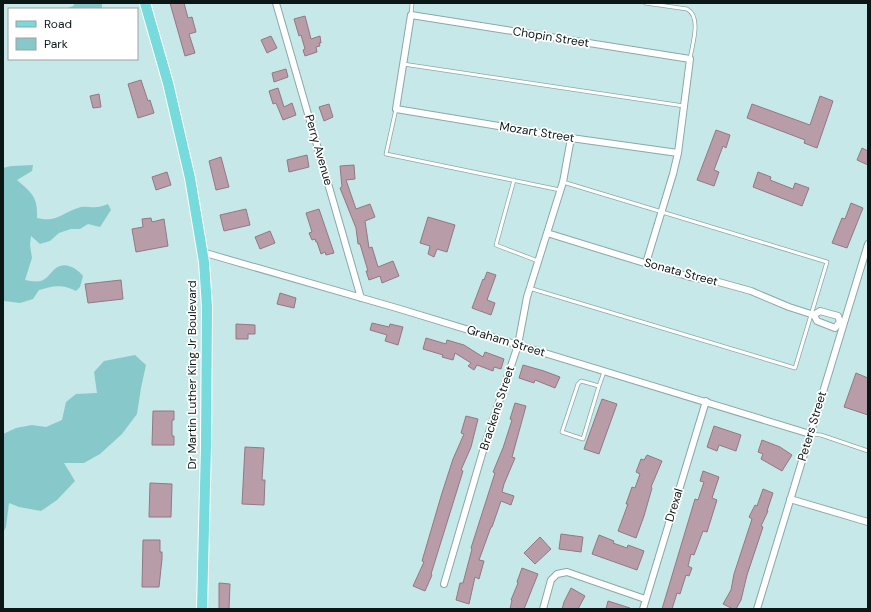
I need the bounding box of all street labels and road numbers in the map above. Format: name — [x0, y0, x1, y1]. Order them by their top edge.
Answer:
street label: Chopin Street — [512, 23, 591, 51]
street label: Perry Avenue — [301, 113, 337, 187]
street label: Mozart Street — [498, 118, 576, 146]
street label: Sonata Street — [642, 254, 720, 290]
street label: Dr Martin Luther King Jr Boulevard — [184, 281, 200, 469]
street label: Graham Street — [465, 321, 548, 361]
street label: Brackens Street — [476, 364, 518, 452]
street label: Peters Street — [794, 389, 830, 463]
street label: Drexal — [661, 486, 687, 524]

